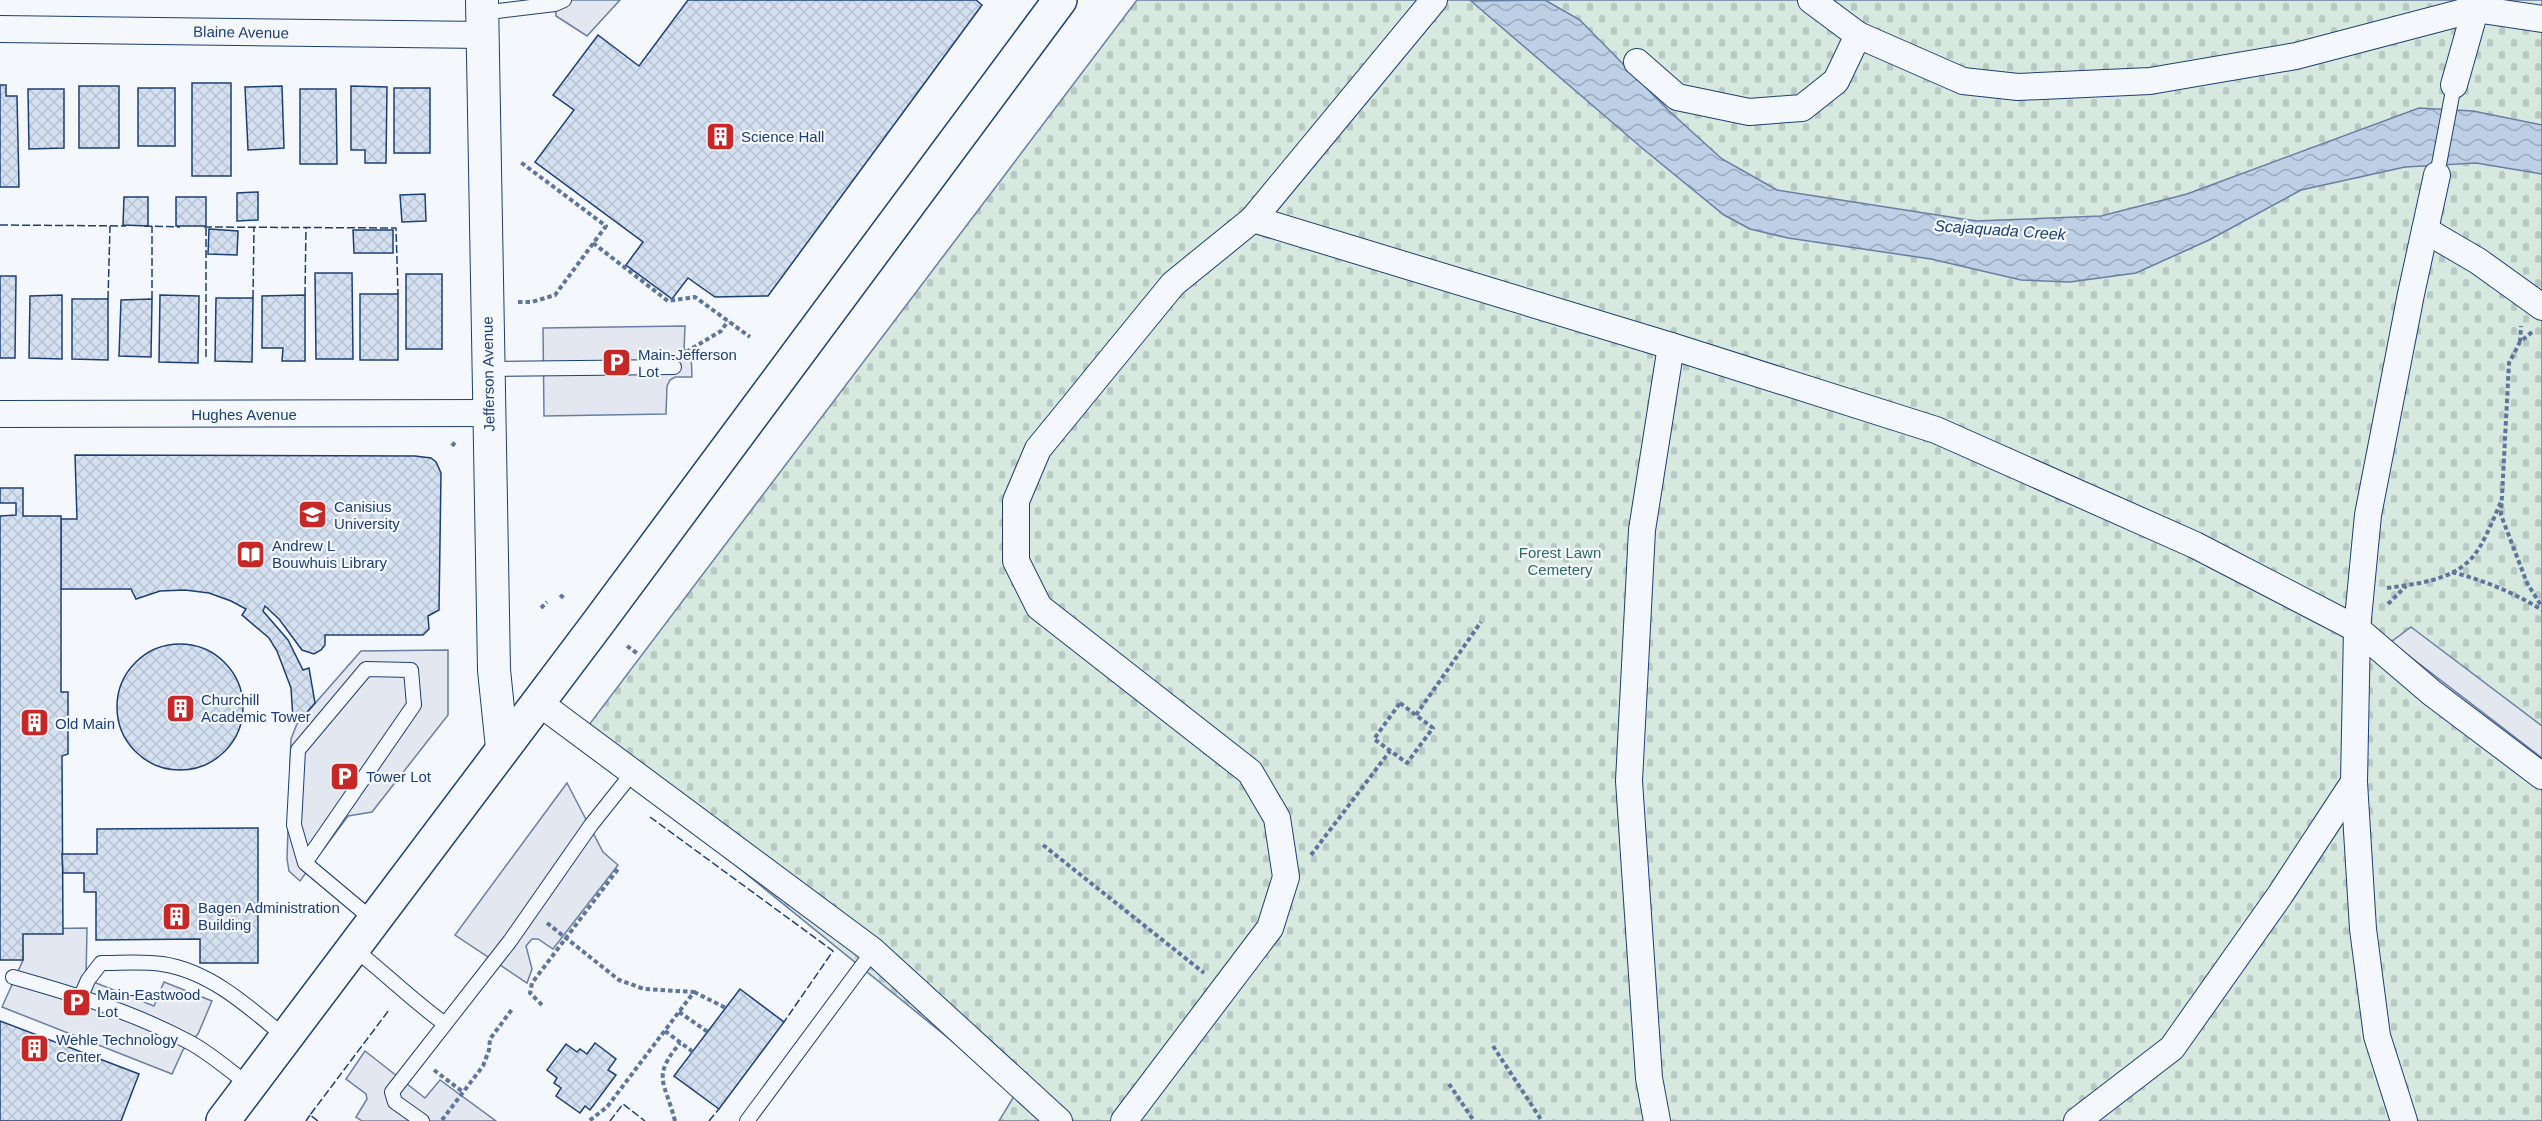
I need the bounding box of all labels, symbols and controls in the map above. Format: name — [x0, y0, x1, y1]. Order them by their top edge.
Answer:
street label: Blaine Avenue — [193, 23, 289, 41]
building icon: Science Hall — [704, 120, 736, 152]
place label: Science Hall — [741, 128, 824, 145]
water label: Scajaquada Creek — [1934, 217, 2067, 243]
street label: Jefferson Avenue — [478, 316, 498, 432]
place label: Main-Jefferson Lot — [638, 346, 737, 380]
parking icon: Main-Jefferson Lot — [601, 347, 633, 379]
street label: Hughes Avenue — [191, 406, 297, 423]
place label: Canisius University — [334, 498, 400, 532]
school or university icon: Canisius University — [297, 499, 329, 531]
place label: Andrew L Bouwhuis Library — [272, 537, 388, 571]
library icon: Andrew L Bouwhuis Library — [235, 538, 267, 570]
park label: Forest Lawn Cemetery — [1519, 544, 1601, 578]
place label: Churchill Academic Tower — [201, 691, 311, 725]
building icon: Churchill Academic Tower — [164, 692, 196, 724]
building icon: Old Main — [18, 707, 50, 739]
place label: Old Main — [55, 715, 115, 732]
parking icon: Tower Lot — [329, 760, 361, 792]
place label: Tower Lot — [366, 768, 432, 785]
place label: Bagen Administration Building — [198, 899, 340, 933]
building icon: Bagen Administration Building — [161, 900, 193, 932]
place label: Main-Eastwood Lot — [97, 986, 200, 1020]
parking icon: Main-Eastwood Lot — [60, 987, 92, 1019]
place label: Wehle Technology Center — [56, 1031, 179, 1065]
building icon: Wehle Technology Center — [19, 1032, 51, 1064]

